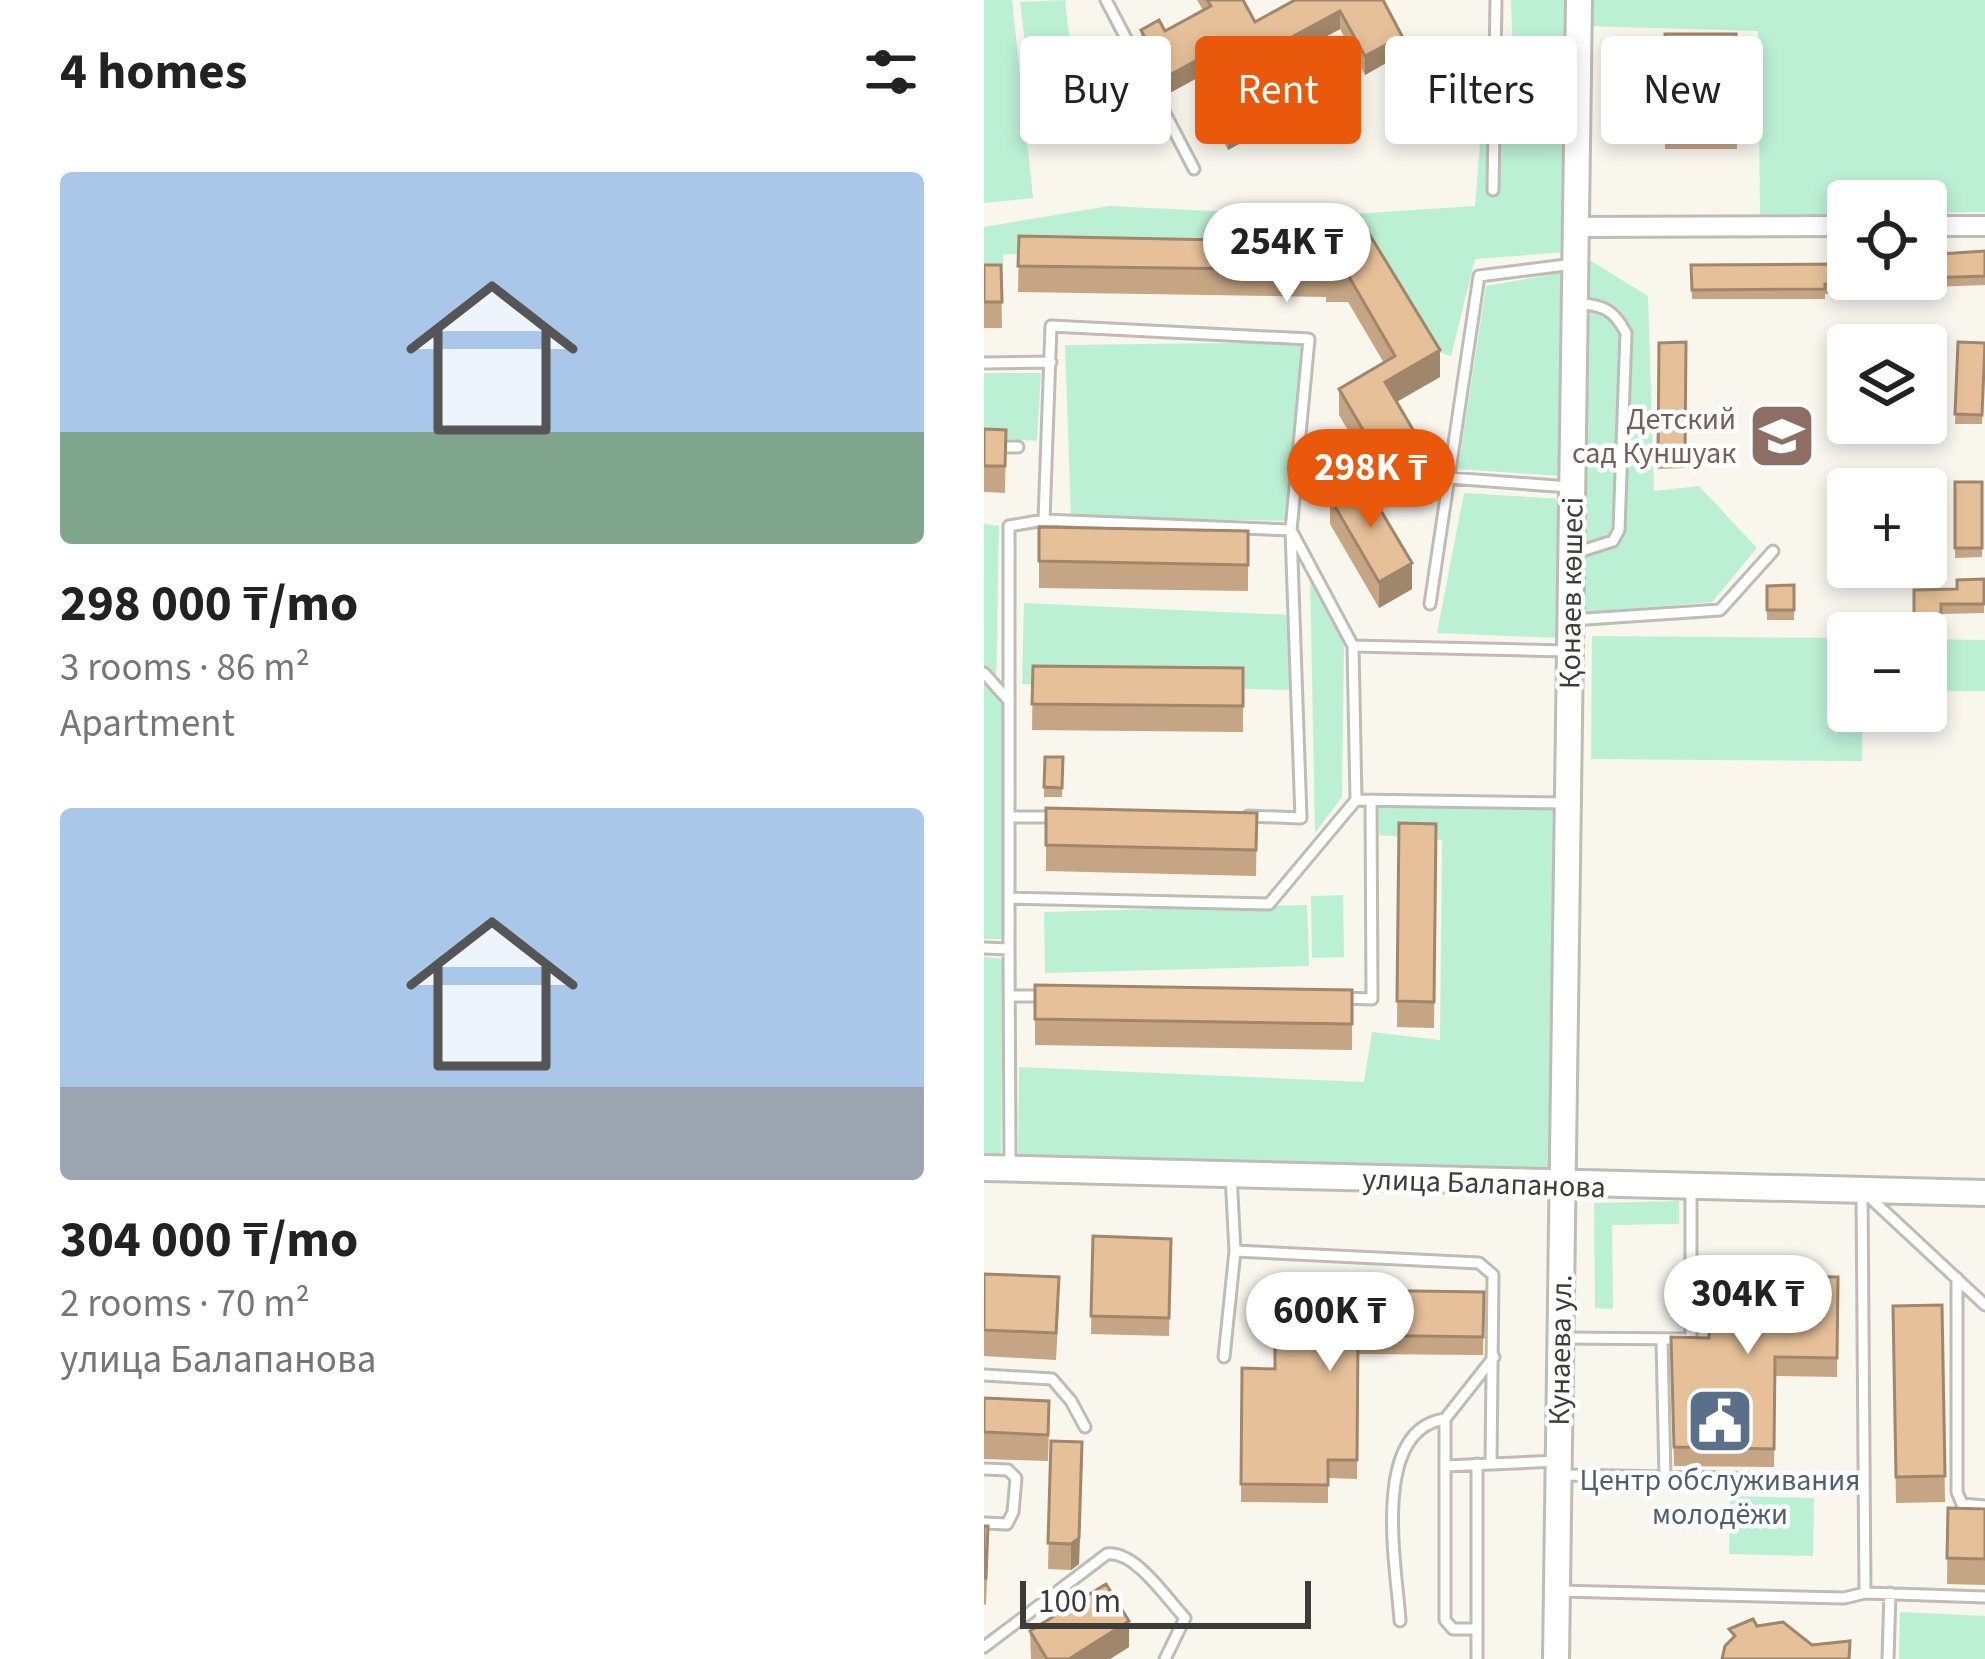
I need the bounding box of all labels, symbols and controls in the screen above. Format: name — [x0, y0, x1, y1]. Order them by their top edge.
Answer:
text: 4 homes — [60, 36, 247, 108]
chip: Buy — [1020, 36, 1171, 144]
chip: Rent — [1195, 36, 1361, 144]
chip: Filters — [1385, 36, 1577, 144]
chip: New — [1601, 36, 1763, 144]
icon: filters — [858, 39, 924, 105]
map controls — [1827, 180, 1947, 732]
button: locate — [1827, 180, 1947, 300]
pin: 254K ₸ — [1189, 203, 1385, 305]
text: 254K ₸ — [1230, 214, 1344, 270]
icon: home — [384, 250, 600, 466]
button: layers — [1827, 324, 1947, 444]
place label: Детский сад Куншуак — [1572, 398, 1736, 475]
school or university icon: Детский сад Куншуак — [1747, 401, 1817, 471]
pin: 298K ₸ — [1273, 429, 1469, 531]
text: 298K ₸ — [1314, 440, 1428, 496]
button: + — [1827, 468, 1947, 588]
street label: Қонаев көшесі — [1548, 497, 1595, 689]
text: 298 000 ₸/mo — [60, 568, 358, 640]
button: − — [1827, 612, 1947, 732]
text: 3 rooms · 86 m² — [60, 640, 310, 696]
text: Apartment — [60, 696, 235, 752]
icon: home — [384, 886, 600, 1102]
street label: улица Балапанова — [1362, 1158, 1606, 1209]
text: 304 000 ₸/mo — [60, 1204, 358, 1276]
pin: 304K ₸ — [1650, 1255, 1846, 1357]
text: 304K ₸ — [1691, 1266, 1805, 1322]
pin: 600K ₸ — [1232, 1272, 1428, 1374]
street label: Кунаева ул. — [1538, 1274, 1583, 1426]
text: 2 rooms · 70 m² — [60, 1276, 310, 1332]
text: 600K ₸ — [1273, 1283, 1387, 1339]
text: улица Балапанова — [60, 1332, 376, 1388]
public building icon: Центр обслуживания молодёжи — [1685, 1386, 1755, 1456]
place label: Центр обслуживания молодёжи — [1579, 1459, 1861, 1536]
scale bar — [1020, 1575, 1311, 1628]
text: 100 m — [1038, 1578, 1121, 1625]

